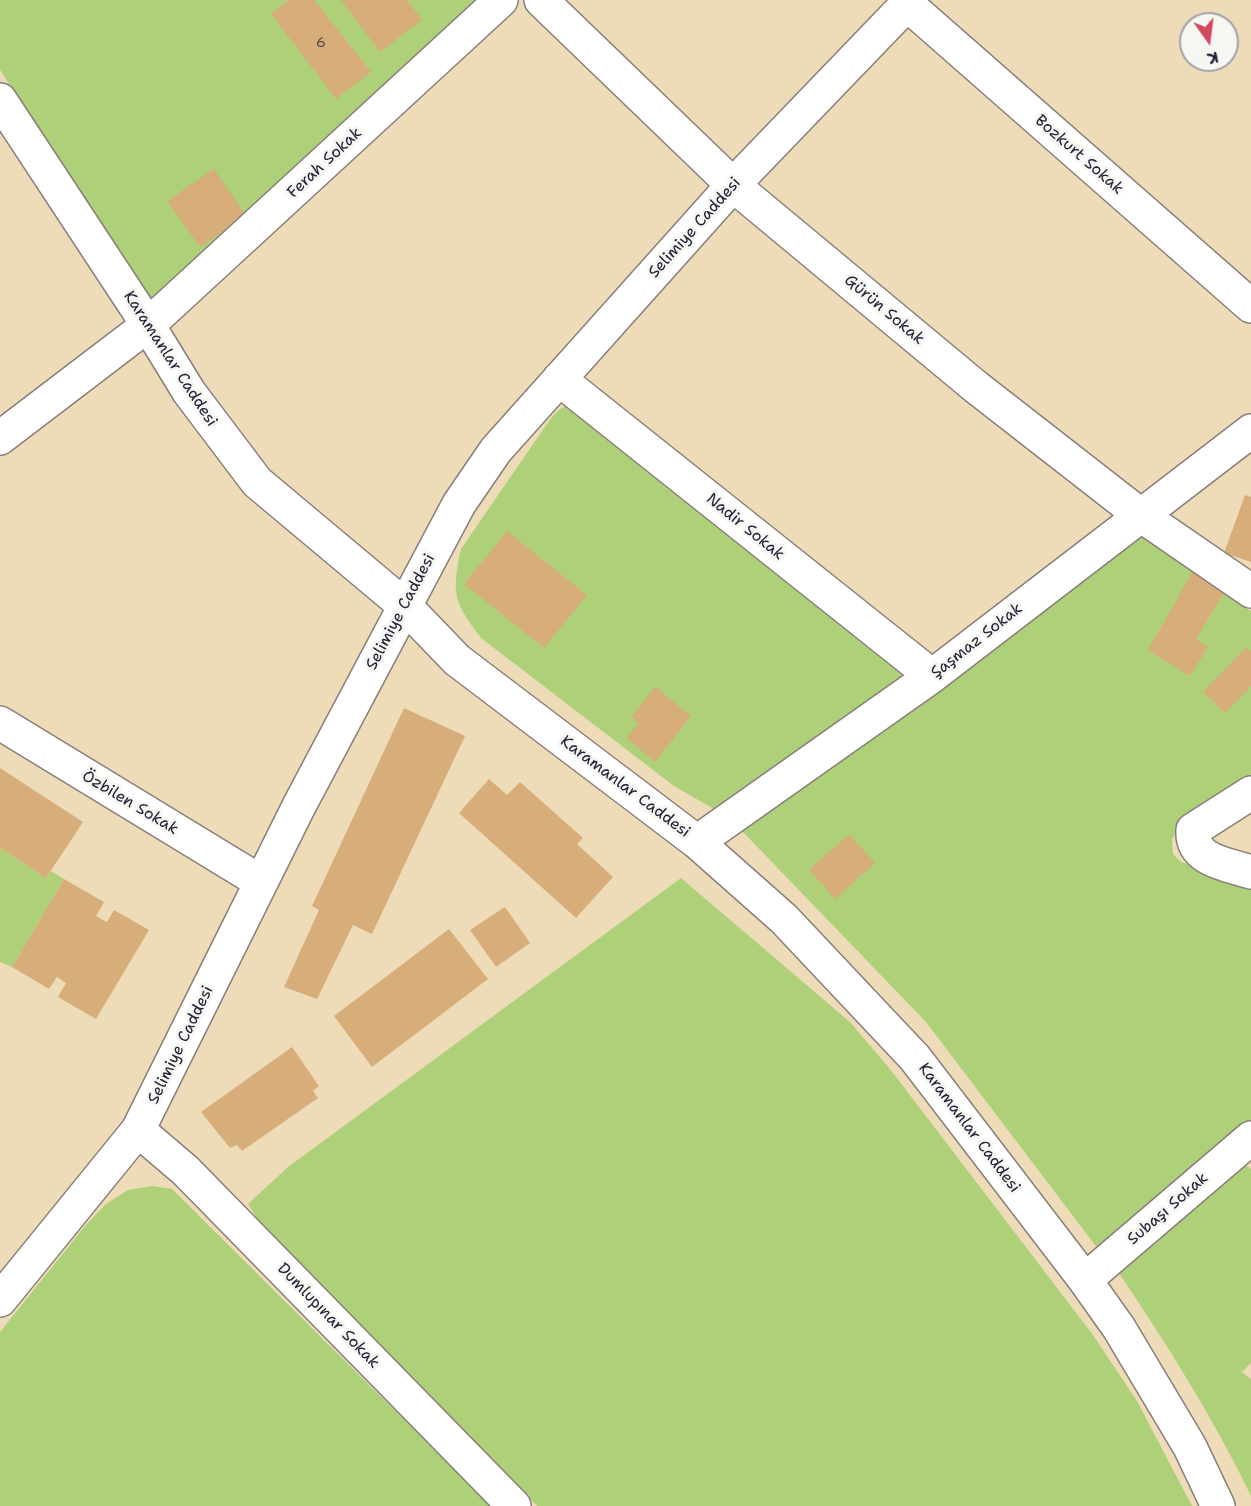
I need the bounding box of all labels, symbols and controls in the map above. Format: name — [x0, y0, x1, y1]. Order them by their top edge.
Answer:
north arrow — [1179, 12, 1239, 72]
house number: 6 — [316, 35, 326, 51]
text: K — [1205, 46, 1221, 70]
street label: Bozkurt Sokak — [1031, 111, 1127, 199]
street label: Ferah Sokak — [284, 124, 366, 202]
street label: Selimiye Caddesi — [645, 174, 745, 282]
street label: Gürün Sokak — [840, 271, 928, 349]
street label: Karamanlar Caddesi — [119, 288, 221, 430]
street label: Nadir Sokak — [702, 490, 788, 564]
street label: Selimiye Caddesi — [362, 551, 440, 673]
street label: Şaşmaz Sokak — [927, 599, 1027, 683]
street label: Karamanlar Caddesi — [556, 732, 694, 842]
street label: Özbilen Sokak — [78, 767, 182, 839]
street label: Selimiye Caddesi — [144, 983, 218, 1107]
street label: Karamanlar Caddesi — [914, 1059, 1024, 1197]
street label: Subaşı Sokak — [1124, 1169, 1212, 1249]
street label: Dumlupınar Sokak — [273, 1259, 383, 1373]

